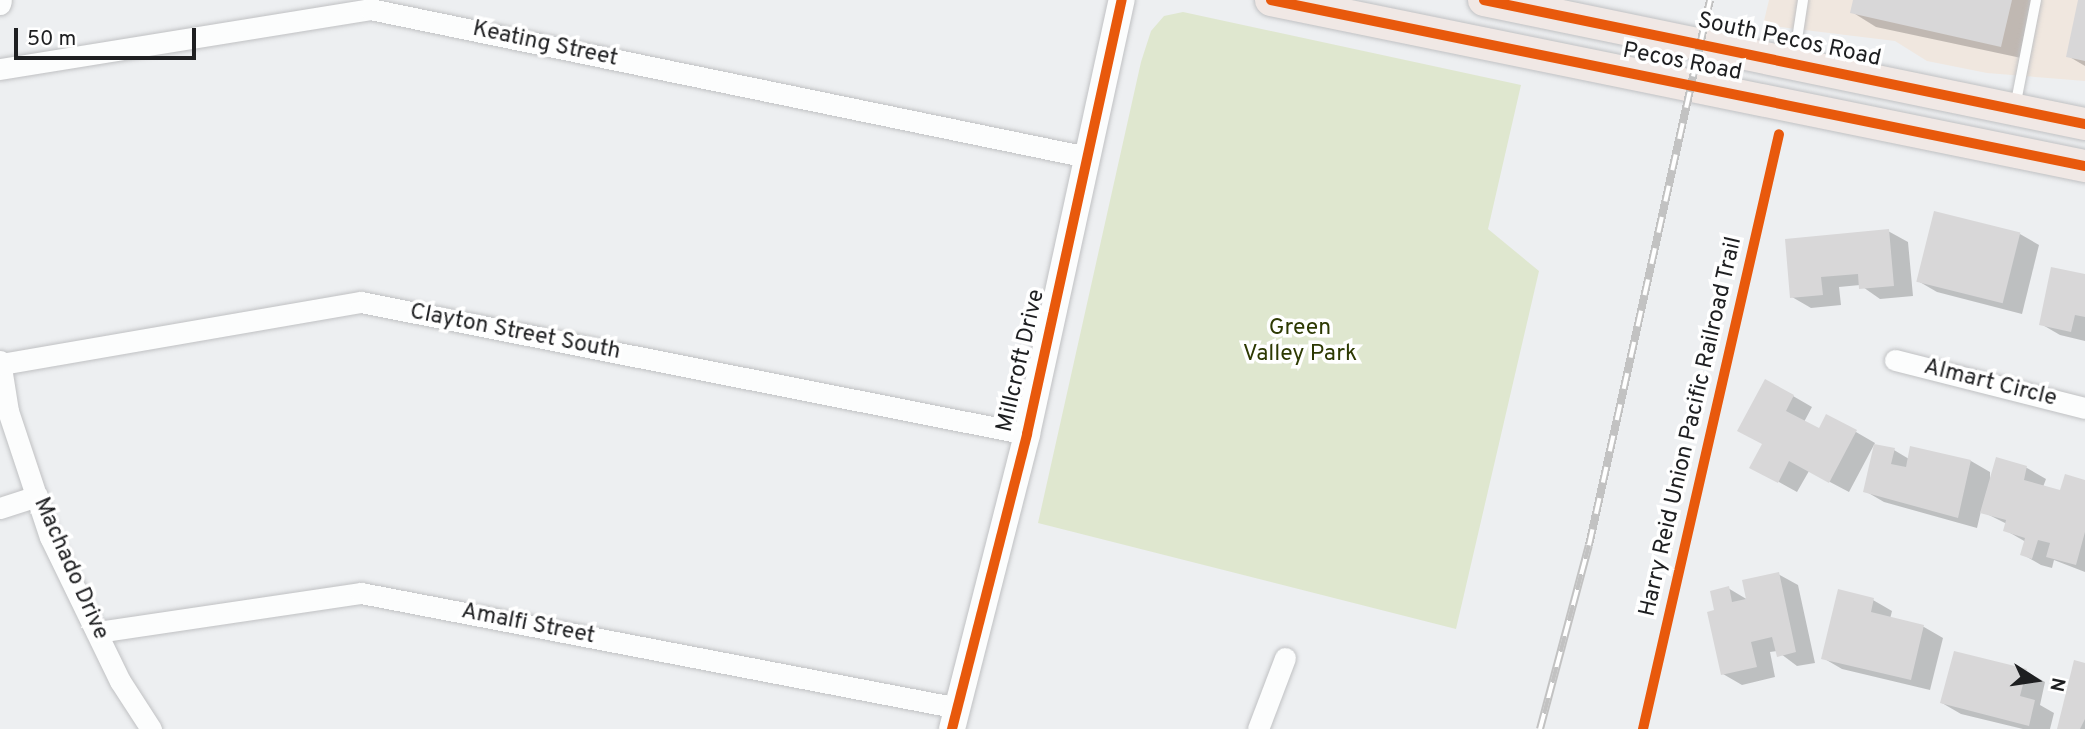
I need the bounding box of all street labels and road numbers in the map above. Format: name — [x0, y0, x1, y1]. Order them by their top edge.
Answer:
street label: South Pecos Road — [1695, 8, 1883, 74]
street label: Keating Street — [470, 16, 620, 74]
street label: Pecos Road — [1620, 38, 1744, 88]
street label: Harry Reid Union Pacific Railroad Trail — [1635, 234, 1749, 620]
street label: Millcroft Drive — [992, 287, 1052, 435]
street label: Clayton Street South — [407, 299, 623, 367]
street label: Almart Circle — [1921, 354, 2059, 414]
street label: Machado Drive — [26, 494, 114, 644]
street label: Amalfi Street — [459, 599, 597, 651]

